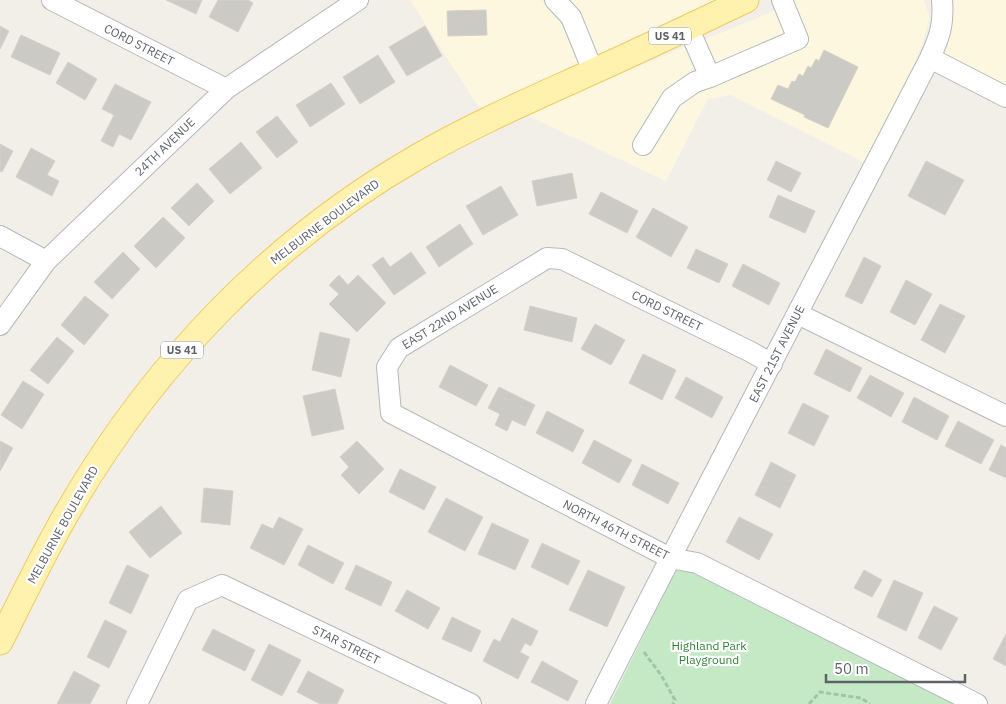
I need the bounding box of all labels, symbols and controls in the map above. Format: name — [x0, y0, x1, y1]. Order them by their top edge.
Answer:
street label: CORD STREET — [102, 20, 177, 69]
road number: US 41 — [649, 28, 691, 44]
street label: 24TH AVENUE — [131, 114, 198, 179]
street label: MELBURNE BOULEVARD — [267, 176, 382, 267]
street label: EAST 22ND AVENUE — [399, 281, 500, 352]
street label: CORD STREET — [630, 287, 705, 334]
street label: EAST 21ST AVENUE — [746, 303, 808, 405]
road number: US 41 — [161, 342, 203, 358]
street label: MELBURNE BOULEVARD — [24, 463, 101, 586]
street label: NORTH 46TH STREET — [561, 496, 672, 563]
street label: STAR STREET — [310, 622, 383, 667]
park label: Highland Park Playground — [671, 638, 747, 667]
scale bar — [826, 652, 965, 684]
text: 50 m — [834, 659, 869, 678]

